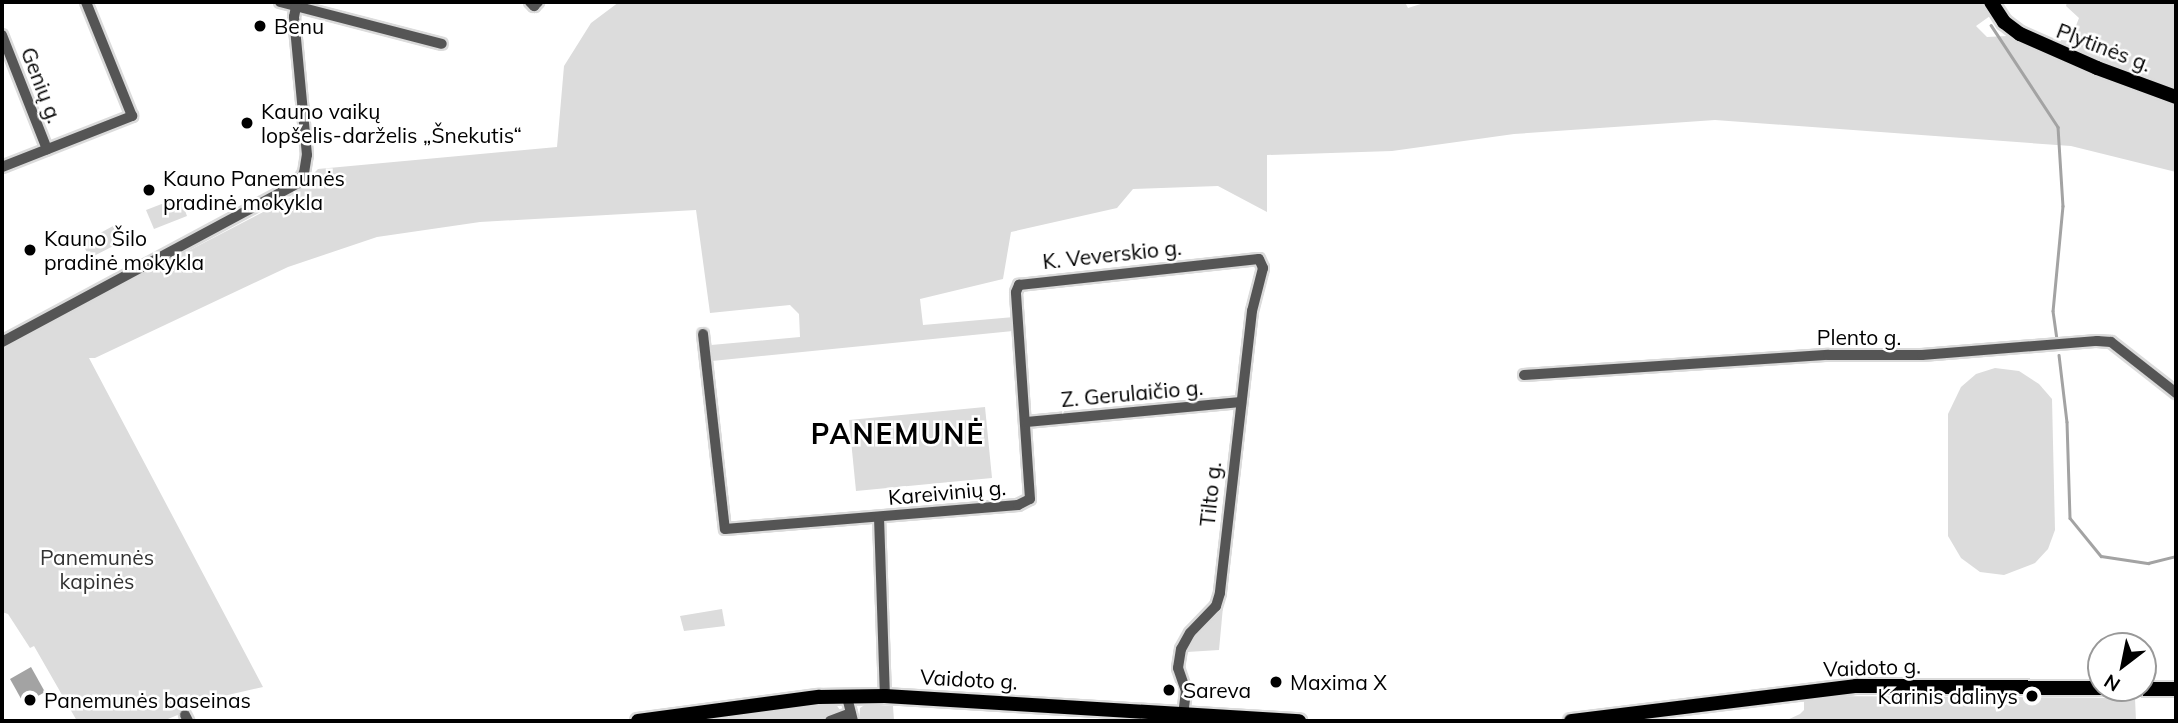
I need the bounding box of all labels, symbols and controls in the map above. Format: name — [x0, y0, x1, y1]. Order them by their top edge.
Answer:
place label: Benu — [274, 13, 324, 39]
street label: Plytinės g. — [2053, 17, 2155, 77]
marker: Benu — [252, 18, 268, 34]
street label: Genių g. — [16, 44, 68, 126]
place label: Kauno vaikų lopšelis-darželis „Šnekutis“ — [261, 98, 522, 148]
marker: Kauno vaikų lopšelis-darželis „Šnekutis“ — [239, 115, 255, 131]
place label: Kauno Panemunės pradinė mokykla — [163, 165, 345, 215]
marker: Kauno Panemunės pradinė mokykla — [141, 182, 157, 198]
place label: Kauno Šilo pradinė mokykla — [44, 225, 204, 275]
street label: K. Veverskio g. — [1041, 234, 1183, 274]
marker: Kauno Šilo pradinė mokykla — [22, 242, 38, 258]
street label: Plento g. — [1817, 324, 1901, 350]
street label: Z. Gerulaičio g. — [1060, 374, 1204, 412]
district label: PANEMUNĖ — [812, 417, 984, 451]
street label: Tilto g. — [1194, 460, 1226, 528]
street label: Kareivinių g. — [887, 474, 1007, 510]
park label: Panemunės kapinės — [40, 544, 154, 594]
north arrow — [2087, 632, 2157, 702]
street label: Vaidoto g. — [1823, 653, 1921, 681]
street label: Vaidoto g. — [920, 664, 1018, 694]
place label: Maxima X — [1290, 669, 1387, 695]
text: N — [2099, 669, 2124, 697]
marker: Maxima X — [1268, 674, 1284, 690]
place label: Sareva — [1183, 677, 1251, 703]
marker: Sareva — [1161, 682, 1177, 698]
place label: Karinis dalinys — [1878, 683, 2018, 709]
place label: Panemunės baseinas — [44, 687, 251, 713]
marker: Karinis dalinys — [2024, 688, 2040, 704]
marker: Panemunės baseinas — [22, 692, 38, 708]

